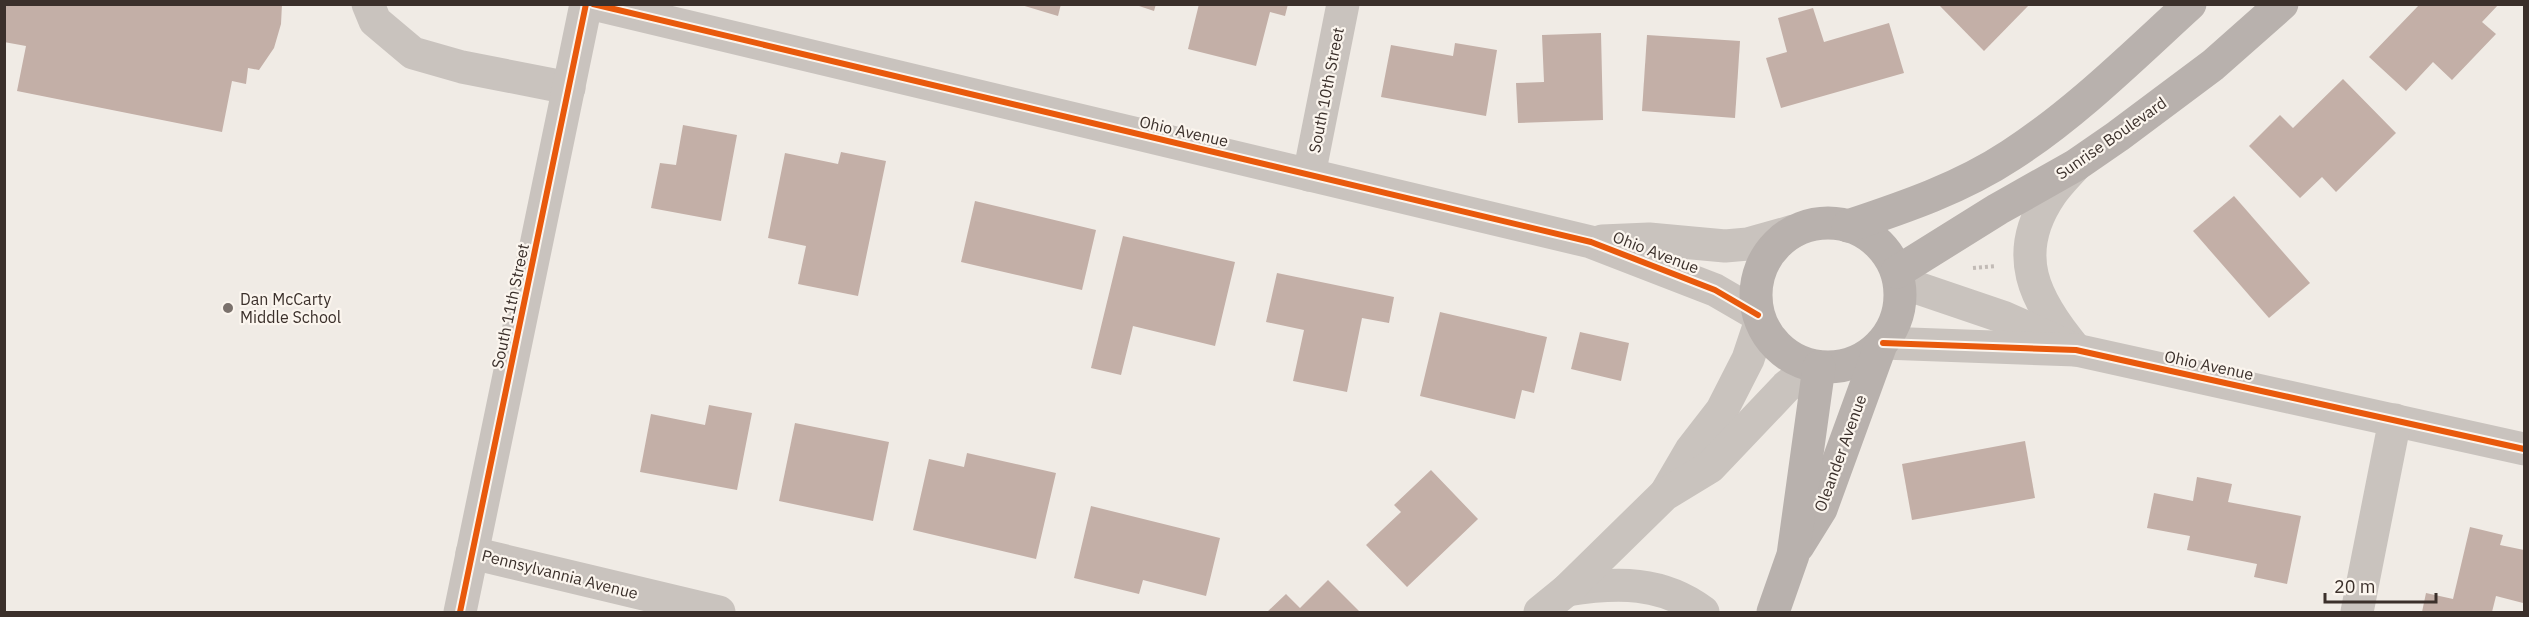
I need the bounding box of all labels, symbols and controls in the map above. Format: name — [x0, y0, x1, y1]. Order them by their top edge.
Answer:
street label: South 10th Street — [1304, 26, 1348, 154]
street label: Sunrise Boulevard — [2052, 92, 2170, 184]
street label: Ohio Avenue — [1138, 111, 1231, 151]
street label: Ohio Avenue — [1610, 226, 1702, 278]
street label: South 11th Street — [487, 242, 533, 370]
place label: Dan McCarty Middle School — [240, 289, 341, 327]
marker: Dan McCarty Middle School — [221, 301, 235, 315]
street label: Ohio Avenue — [2163, 346, 2256, 384]
street label: Oleander Avenue — [1810, 391, 1871, 514]
street label: Pennsylvannia Avenue — [480, 545, 640, 603]
scale bar — [2325, 566, 2436, 604]
text: 20 m — [2334, 575, 2376, 598]

